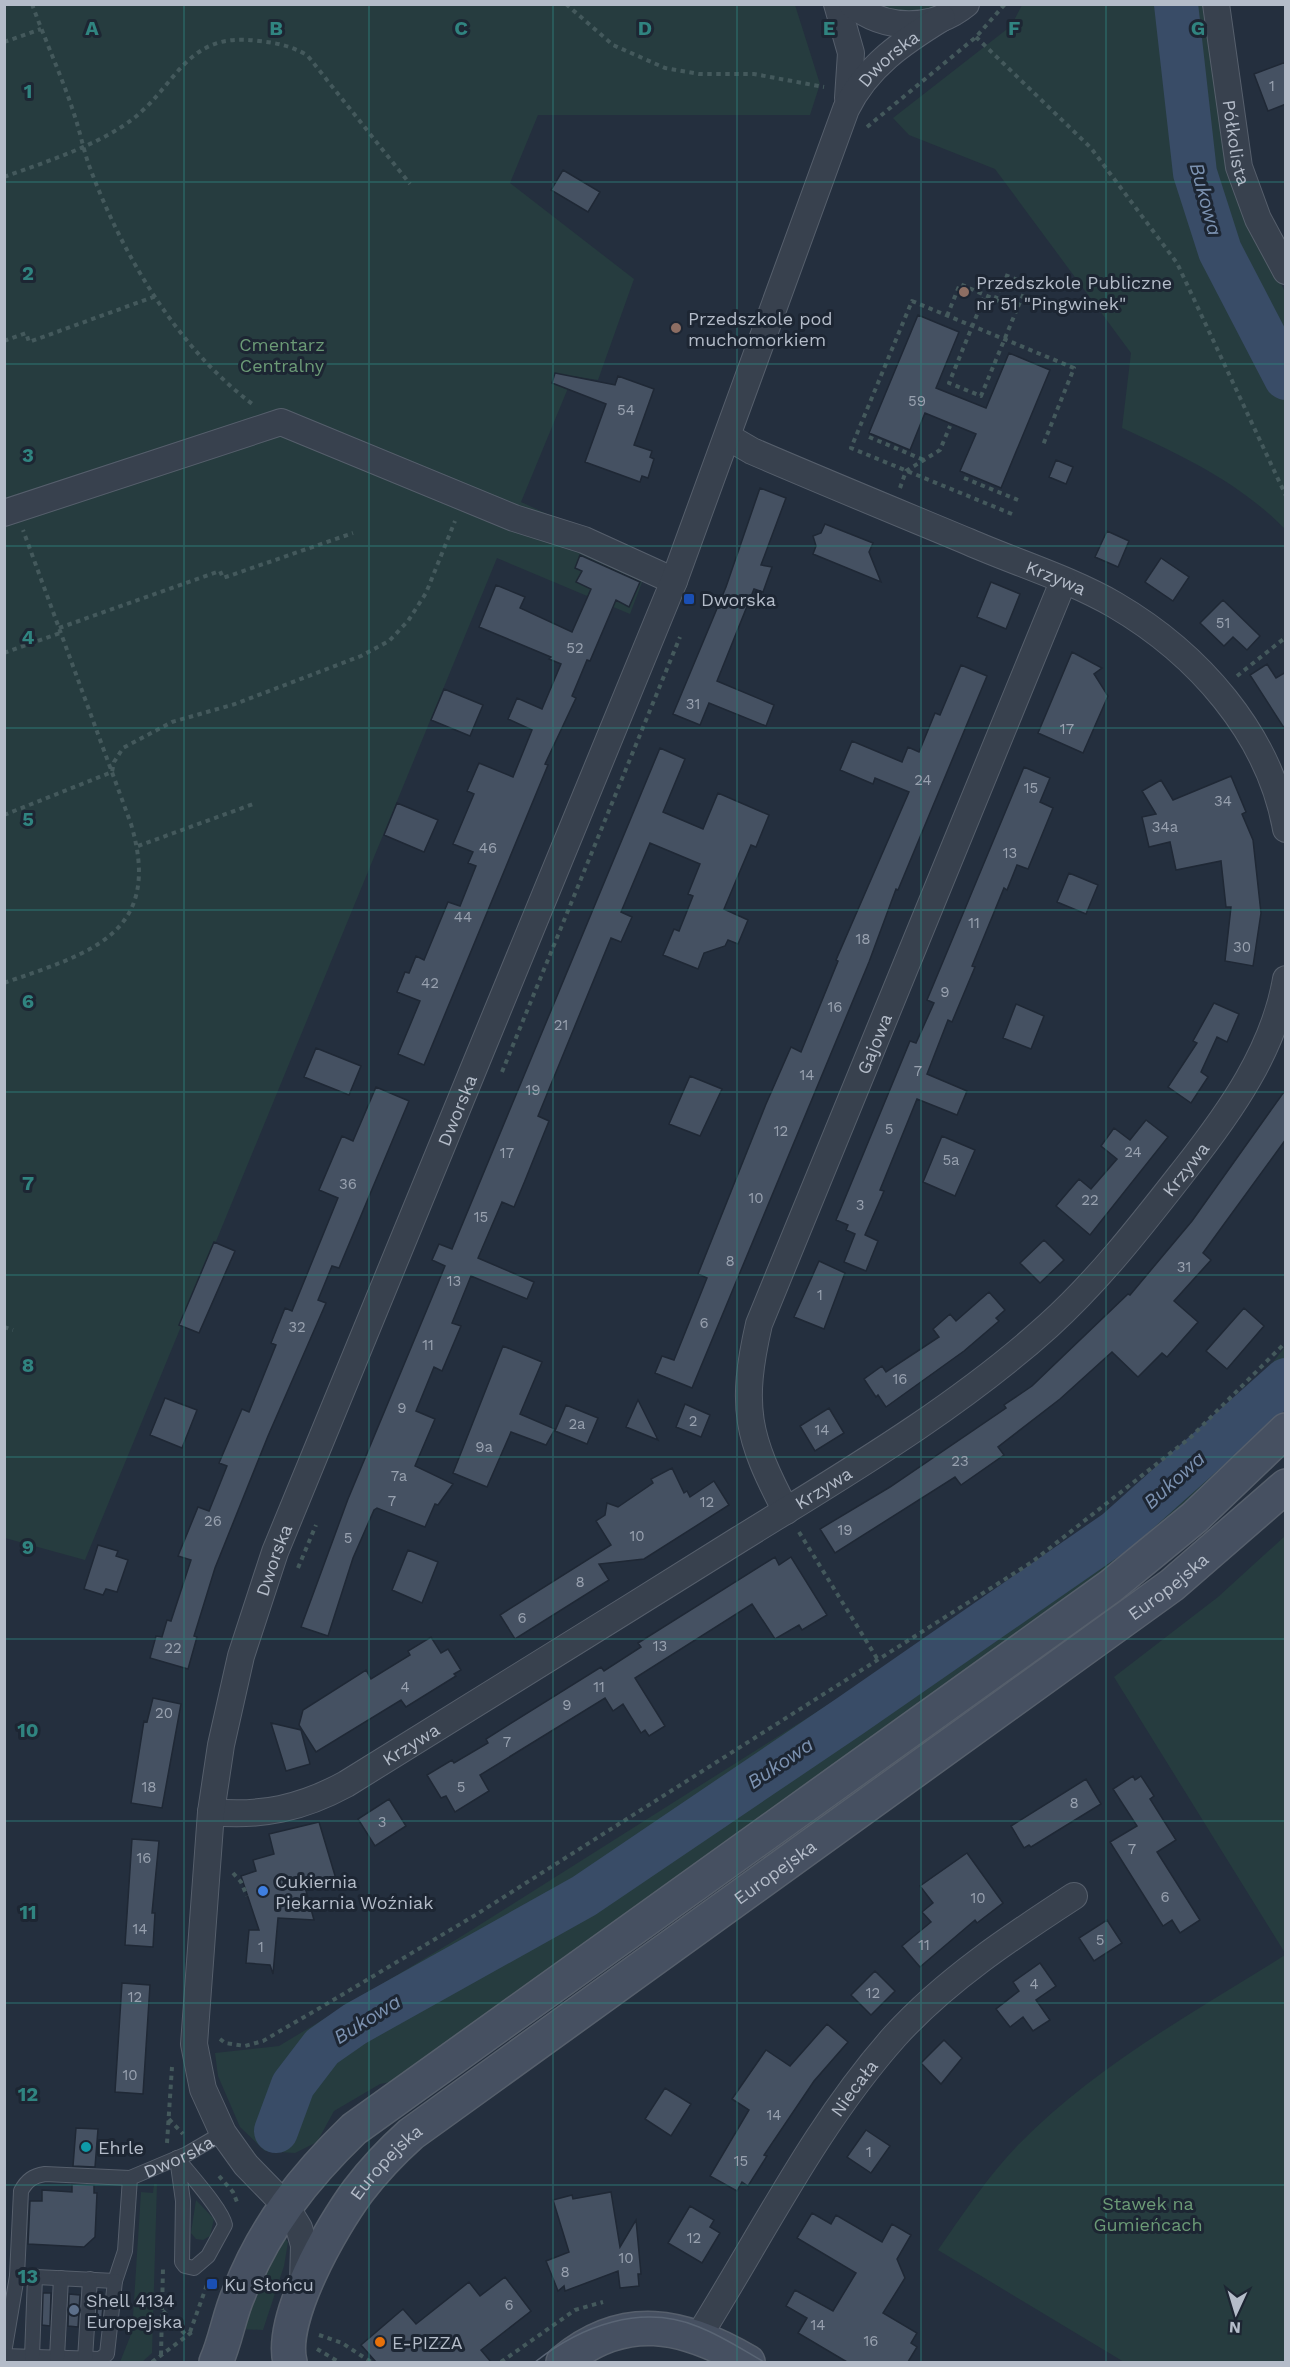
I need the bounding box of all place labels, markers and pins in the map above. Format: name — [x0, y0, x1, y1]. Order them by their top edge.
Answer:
place label: Przedszkole Publiczne nr 51 "Pingwinek" — [976, 272, 1172, 314]
marker: Przedszkole Publiczne nr 51 "Pingwinek" — [957, 285, 971, 299]
place label: Przedszkole pod muchomorkiem — [688, 308, 833, 350]
marker: Przedszkole pod muchomorkiem — [669, 321, 683, 335]
place label: Dworska — [701, 589, 776, 610]
marker: Dworska — [682, 592, 696, 606]
place label: Cukiernia Piekarnia Woźniak — [275, 1871, 433, 1913]
marker: Cukiernia Piekarnia Woźniak — [256, 1884, 270, 1898]
place label: Ehrle — [98, 2137, 144, 2158]
marker: Ehrle — [79, 2140, 93, 2154]
place label: Ku Słońcu — [224, 2274, 314, 2295]
marker: Ku Słońcu — [205, 2277, 219, 2291]
place label: Shell 4134 Europejska — [86, 2290, 182, 2332]
marker: Shell 4134 Europejska — [67, 2303, 81, 2317]
place label: E-PIZZA — [392, 2332, 463, 2353]
marker: E-PIZZA — [373, 2335, 387, 2349]

